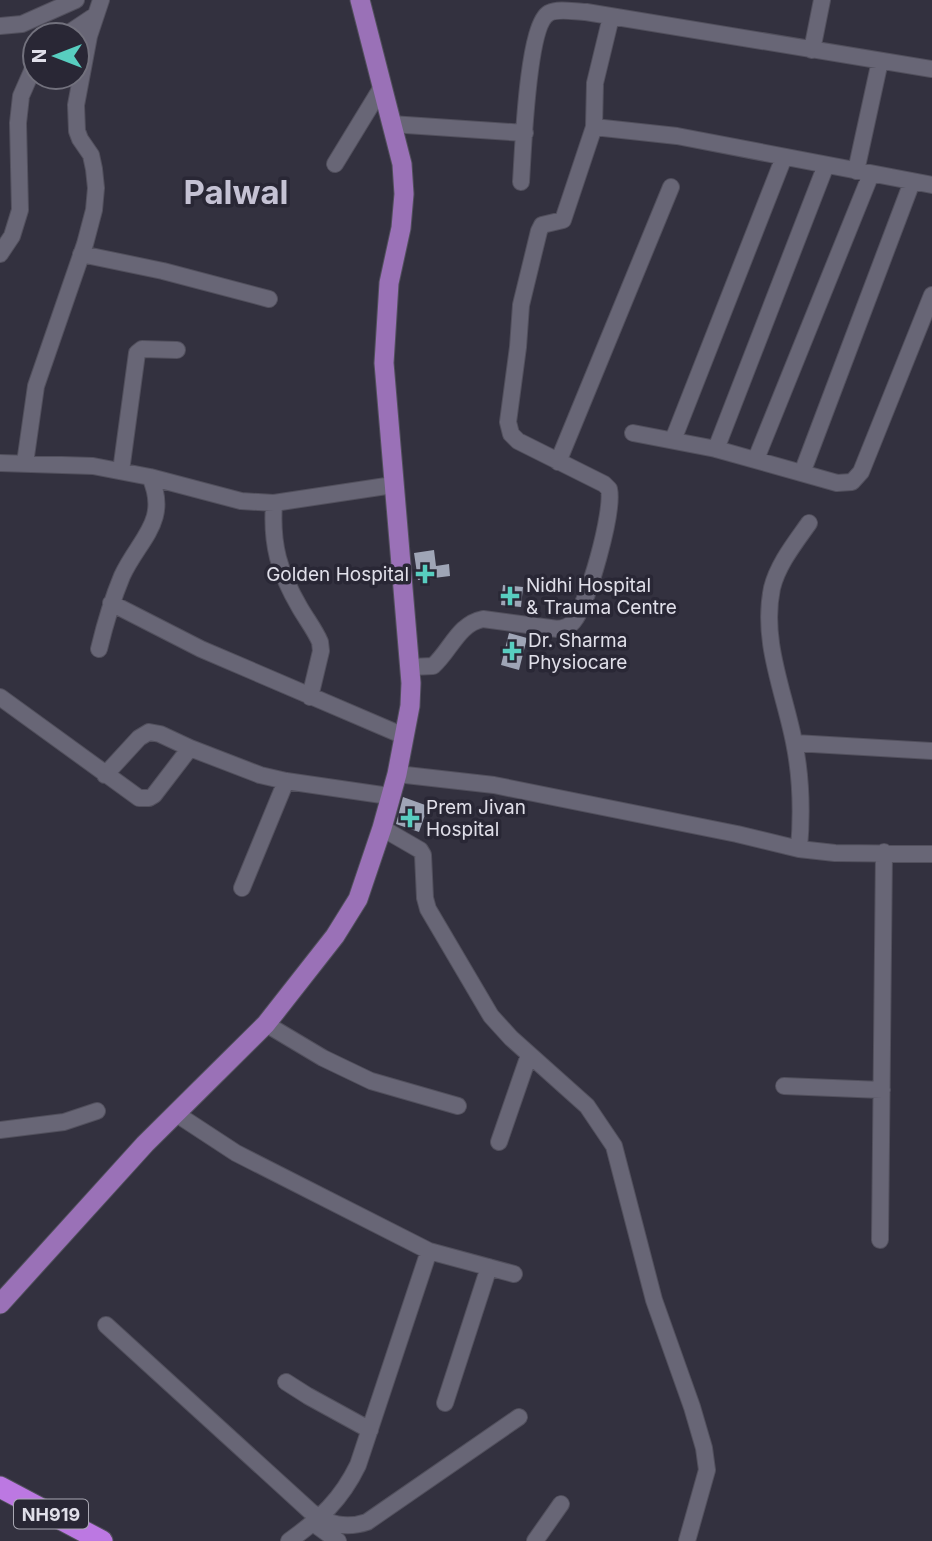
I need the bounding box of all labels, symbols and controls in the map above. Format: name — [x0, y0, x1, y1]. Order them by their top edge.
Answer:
north arrow — [21, 21, 91, 91]
text: N — [28, 49, 51, 63]
district label: Palwal — [183, 172, 289, 212]
place label: Golden Hospital — [266, 563, 409, 586]
marker: Golden Hospital — [415, 564, 435, 584]
place label: Nidhi Hospital & Trauma Centre — [526, 574, 677, 619]
marker: Nidhi Hospital & Trauma Centre — [500, 586, 520, 606]
place label: Dr. Sharma Physiocare — [528, 629, 627, 674]
marker: Dr. Sharma Physiocare — [502, 641, 522, 661]
place label: Prem Jivan Hospital — [426, 796, 526, 841]
marker: Prem Jivan Hospital — [400, 808, 420, 828]
road number: NH919 — [14, 1499, 88, 1528]

